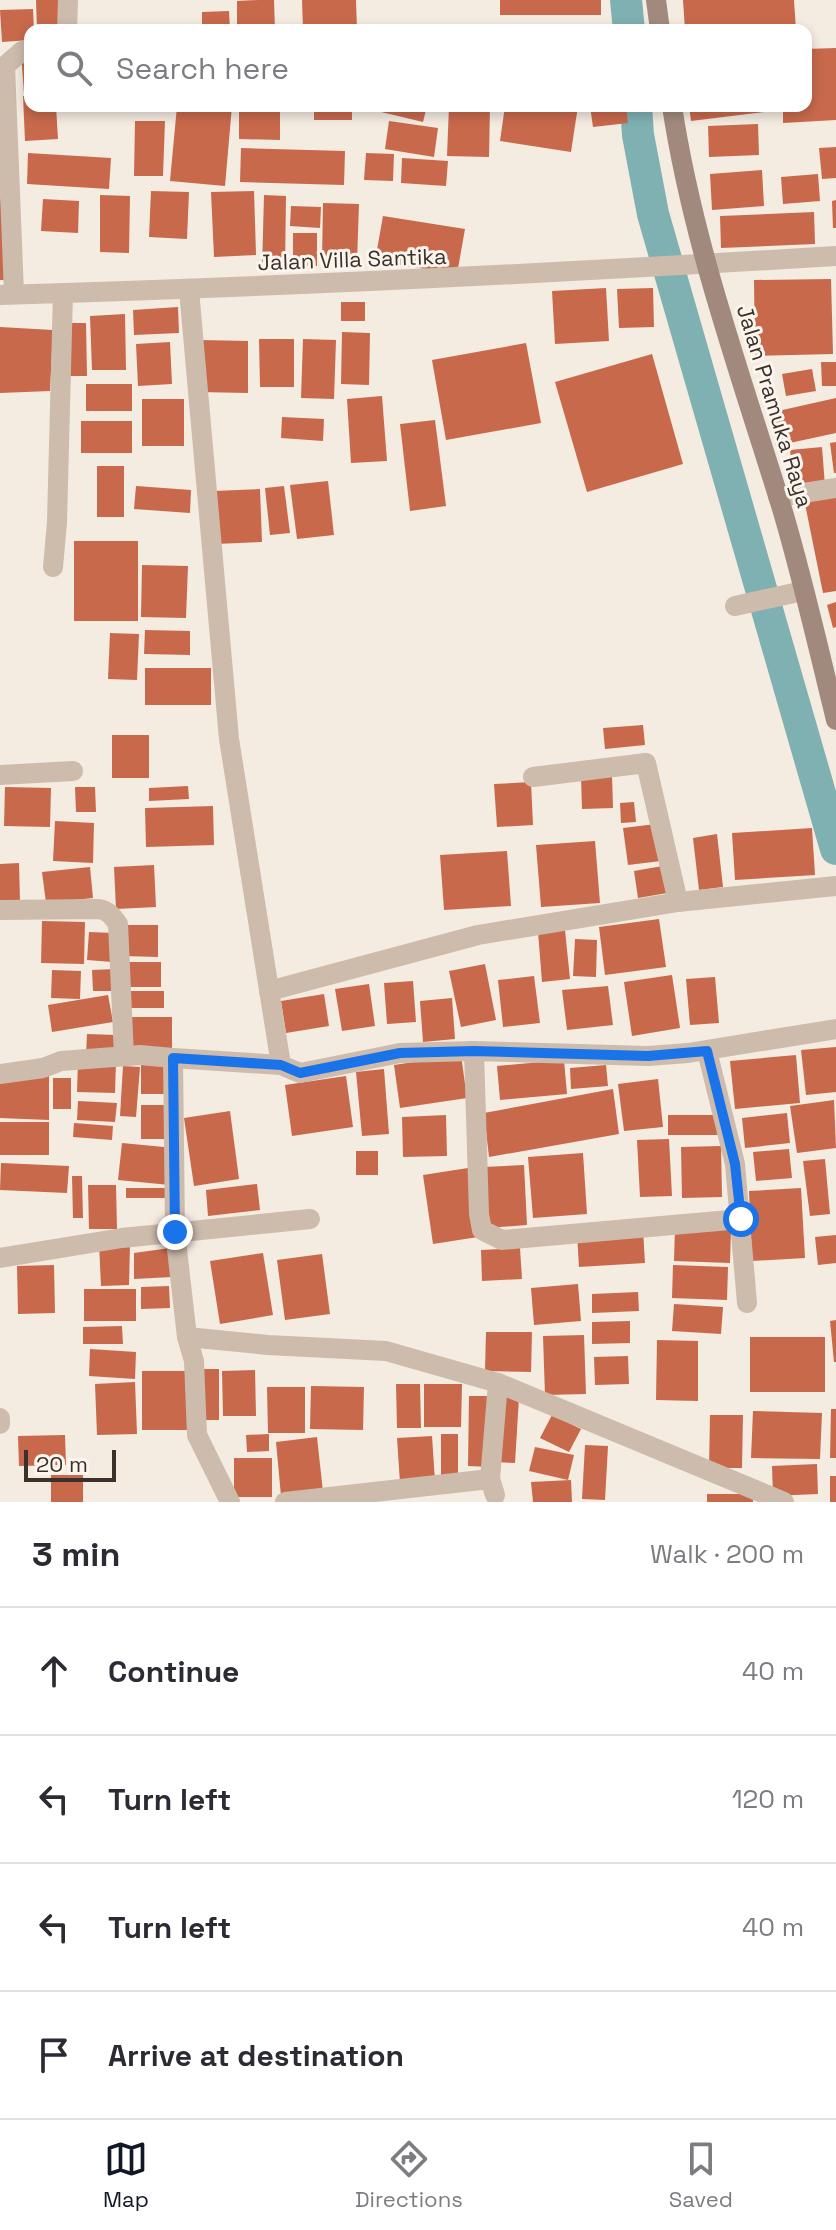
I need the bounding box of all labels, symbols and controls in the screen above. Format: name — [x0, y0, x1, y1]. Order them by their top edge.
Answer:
search box — [24, 24, 812, 112]
icon: search — [52, 46, 96, 90]
text: Search here — [116, 49, 289, 88]
street label: Jalan Villa Santika — [257, 242, 447, 276]
street label: Jalan Pramuka Raya — [731, 301, 819, 511]
route start — [723, 1201, 759, 1237]
route end — [157, 1214, 193, 1250]
scale bar — [24, 1446, 116, 1482]
text: 20 m — [36, 1450, 88, 1478]
text: 3 min — [32, 1533, 120, 1576]
text: Walk · 200 m — [650, 1537, 804, 1571]
icon: ahead — [32, 1649, 76, 1693]
text: Continue — [108, 1652, 239, 1691]
text: 40 m — [742, 1654, 804, 1688]
icon: left — [32, 1777, 76, 1821]
text: Turn left — [108, 1780, 231, 1819]
text: 120 m — [732, 1782, 804, 1816]
icon: left — [32, 1905, 76, 1949]
text: Turn left — [108, 1908, 231, 1947]
text: 40 m — [742, 1910, 804, 1944]
icon: arrive — [32, 2033, 76, 2077]
text: Arrive at destination — [108, 2036, 404, 2075]
tab: Map — [103, 2137, 149, 2213]
tab: Directions — [355, 2137, 463, 2213]
tab: Saved — [669, 2137, 733, 2213]

